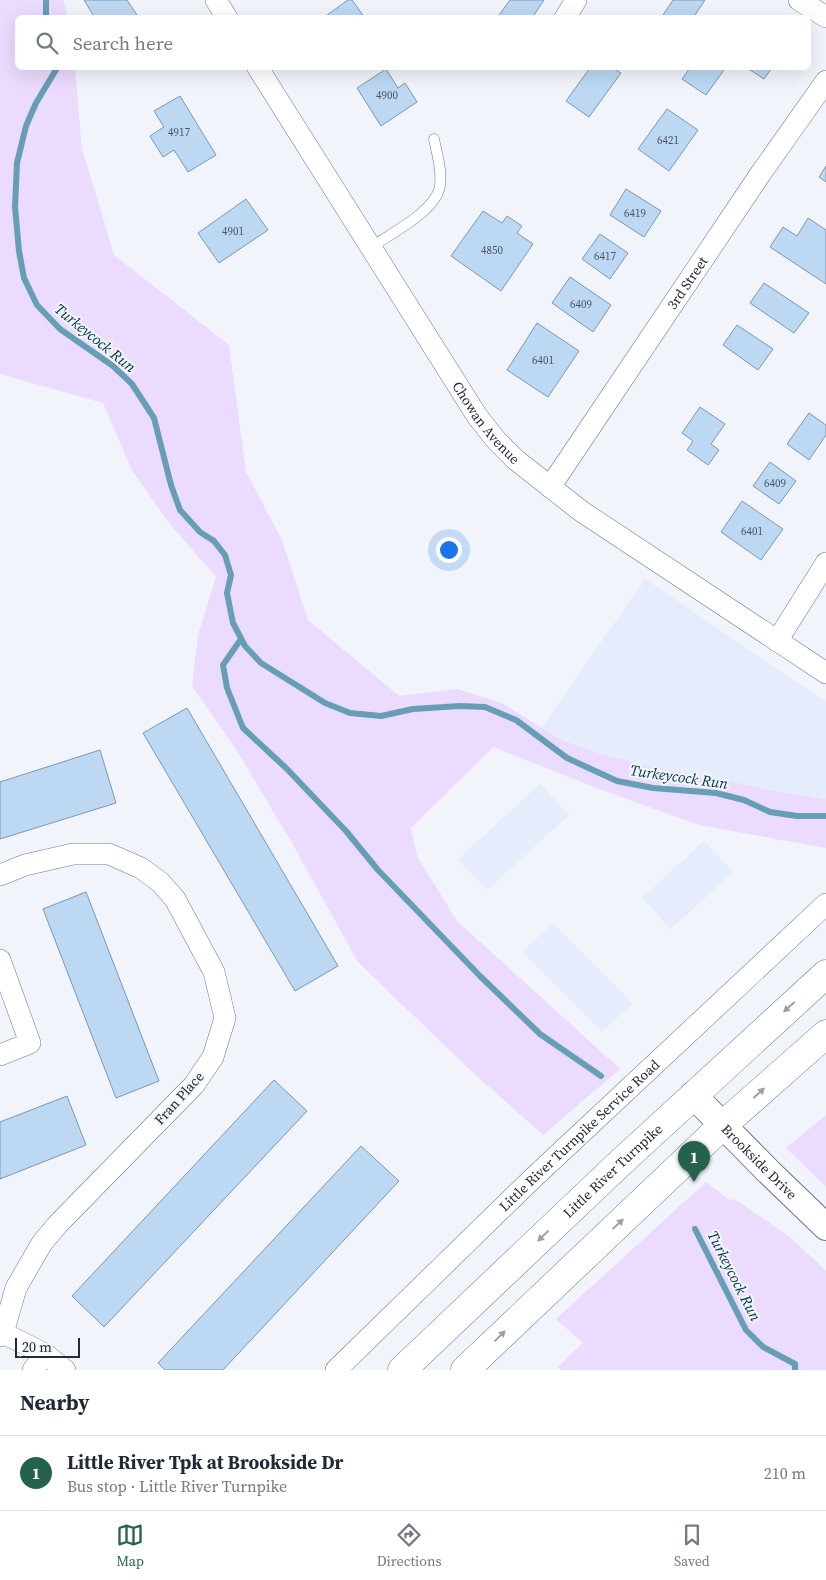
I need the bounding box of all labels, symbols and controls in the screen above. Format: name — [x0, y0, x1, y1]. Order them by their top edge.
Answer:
search box — [15, 15, 811, 70]
icon: search — [33, 29, 61, 57]
text: Search here — [73, 30, 173, 56]
house number: 4900 — [376, 88, 398, 103]
house number: 4917 — [168, 125, 190, 140]
house number: 6421 — [657, 133, 679, 148]
house number: 6419 — [624, 206, 646, 221]
house number: 4901 — [222, 224, 244, 239]
house number: 4850 — [481, 243, 503, 258]
house number: 6417 — [594, 249, 616, 264]
street label: 3rd Street — [662, 252, 713, 313]
house number: 6409 — [570, 297, 592, 312]
water label: Turkeycock Run — [50, 298, 141, 377]
house number: 6401 — [532, 353, 554, 368]
street label: Chowan Avenue — [448, 377, 525, 469]
house number: 6409 — [764, 476, 786, 491]
house number: 6401 — [741, 524, 763, 539]
your location — [436, 537, 462, 563]
water label: Turkeycock Run — [629, 759, 730, 794]
one-way arrow — [783, 1001, 795, 1013]
street label: Little River Turnpike Service Road — [495, 1056, 663, 1214]
street label: Fran Place — [150, 1067, 208, 1129]
one-way arrow — [753, 1087, 765, 1099]
street label: Brookside Drive — [717, 1119, 802, 1204]
street label: Little River Turnpike — [560, 1120, 666, 1220]
pin: 1 — [678, 1141, 710, 1182]
one-way arrow — [611, 1218, 623, 1230]
water label: Turkeycock Run — [703, 1227, 766, 1325]
one-way arrow — [537, 1230, 549, 1242]
one-way arrow — [494, 1330, 506, 1342]
scale bar — [15, 1335, 80, 1358]
text: 20 m — [22, 1337, 52, 1357]
text: Nearby — [20, 1388, 90, 1417]
text: Little River Tpk at Brookside Dr — [67, 1449, 343, 1475]
text: 1 — [32, 1462, 40, 1484]
text: 210 m — [764, 1462, 806, 1484]
text: Bus stop · Little River Turnpike — [67, 1475, 287, 1497]
tab: Map — [116, 1521, 144, 1571]
tab: Directions — [377, 1521, 441, 1571]
tab: Saved — [674, 1521, 710, 1571]

